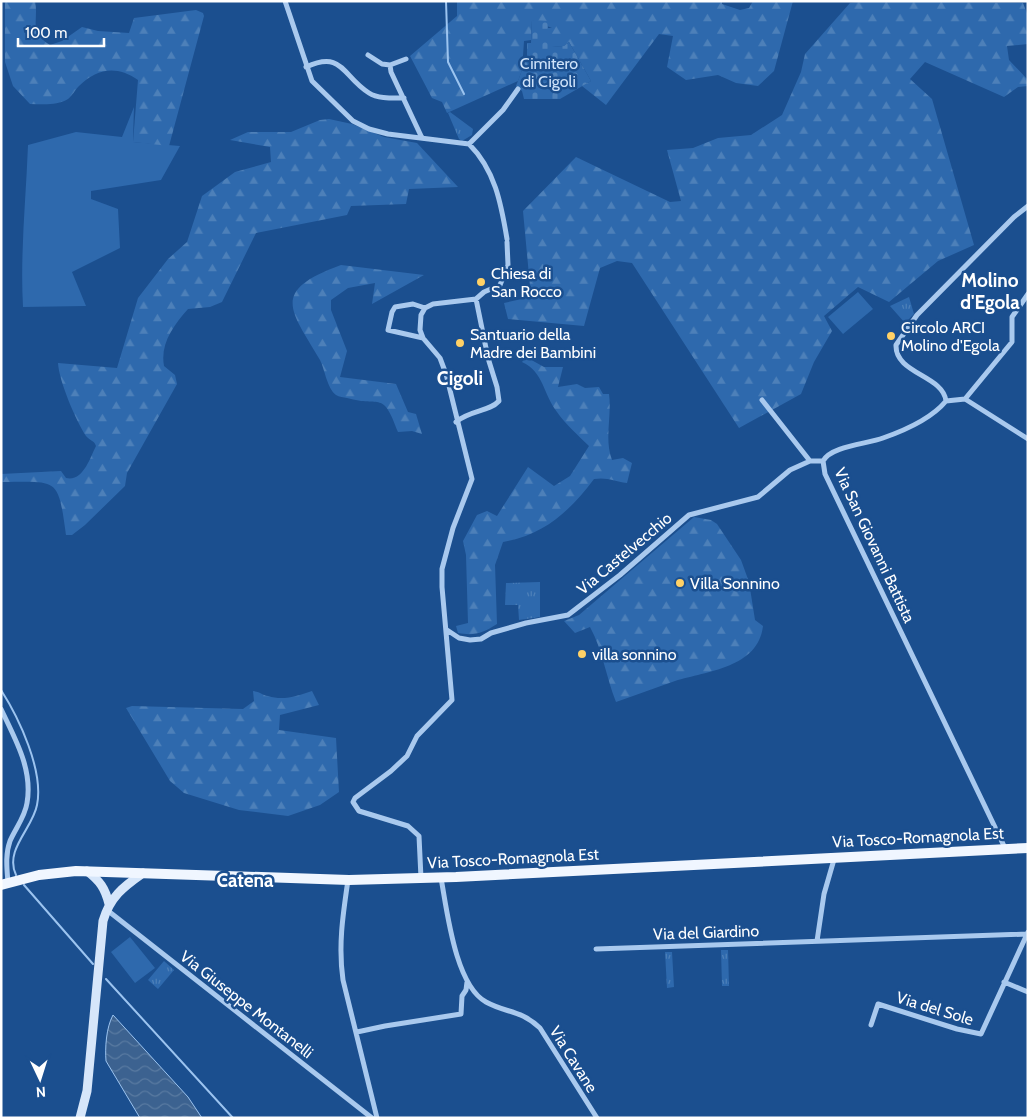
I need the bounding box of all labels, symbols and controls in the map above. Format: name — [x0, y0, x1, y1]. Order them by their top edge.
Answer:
scale bar — [18, 15, 104, 47]
text: 100 m — [25, 24, 67, 42]
park label: Cimitero di Cigoli — [520, 54, 578, 91]
place label: Chiesa di San Rocco — [491, 264, 562, 301]
district label: Molino d'Egola — [960, 269, 1020, 314]
marker: Chiesa di San Rocco — [475, 276, 487, 288]
place label: Circolo ARCI Molino d'Egola — [901, 318, 1000, 355]
place label: Santuario della Madre dei Bambini — [470, 325, 596, 362]
marker: Circolo ARCI Molino d'Egola — [885, 330, 897, 342]
marker: Santuario della Madre dei Bambini — [454, 337, 466, 349]
district label: Cigoli — [437, 367, 483, 390]
street label: Via San Giovanni Battista — [830, 465, 919, 626]
street label: Via Castelvecchio — [573, 508, 676, 598]
place label: Villa Sonnino — [690, 574, 780, 593]
marker: Villa Sonnino — [674, 577, 686, 589]
place label: villa sonnino — [592, 645, 677, 664]
marker: villa sonnino — [576, 648, 588, 660]
street label: Via Tosco-Romagnola Est — [832, 823, 1005, 851]
street label: Via Tosco-Romagnola Est — [427, 844, 600, 872]
district label: Catena — [216, 869, 274, 892]
street label: Via del Giardino — [653, 921, 760, 944]
street label: Via Giuseppe Montanelli — [176, 947, 317, 1062]
street label: Via del Sole — [894, 988, 976, 1029]
street label: Via Cavane — [546, 1022, 602, 1096]
north arrow — [15, 1054, 65, 1104]
text: N — [35, 1083, 46, 1101]

